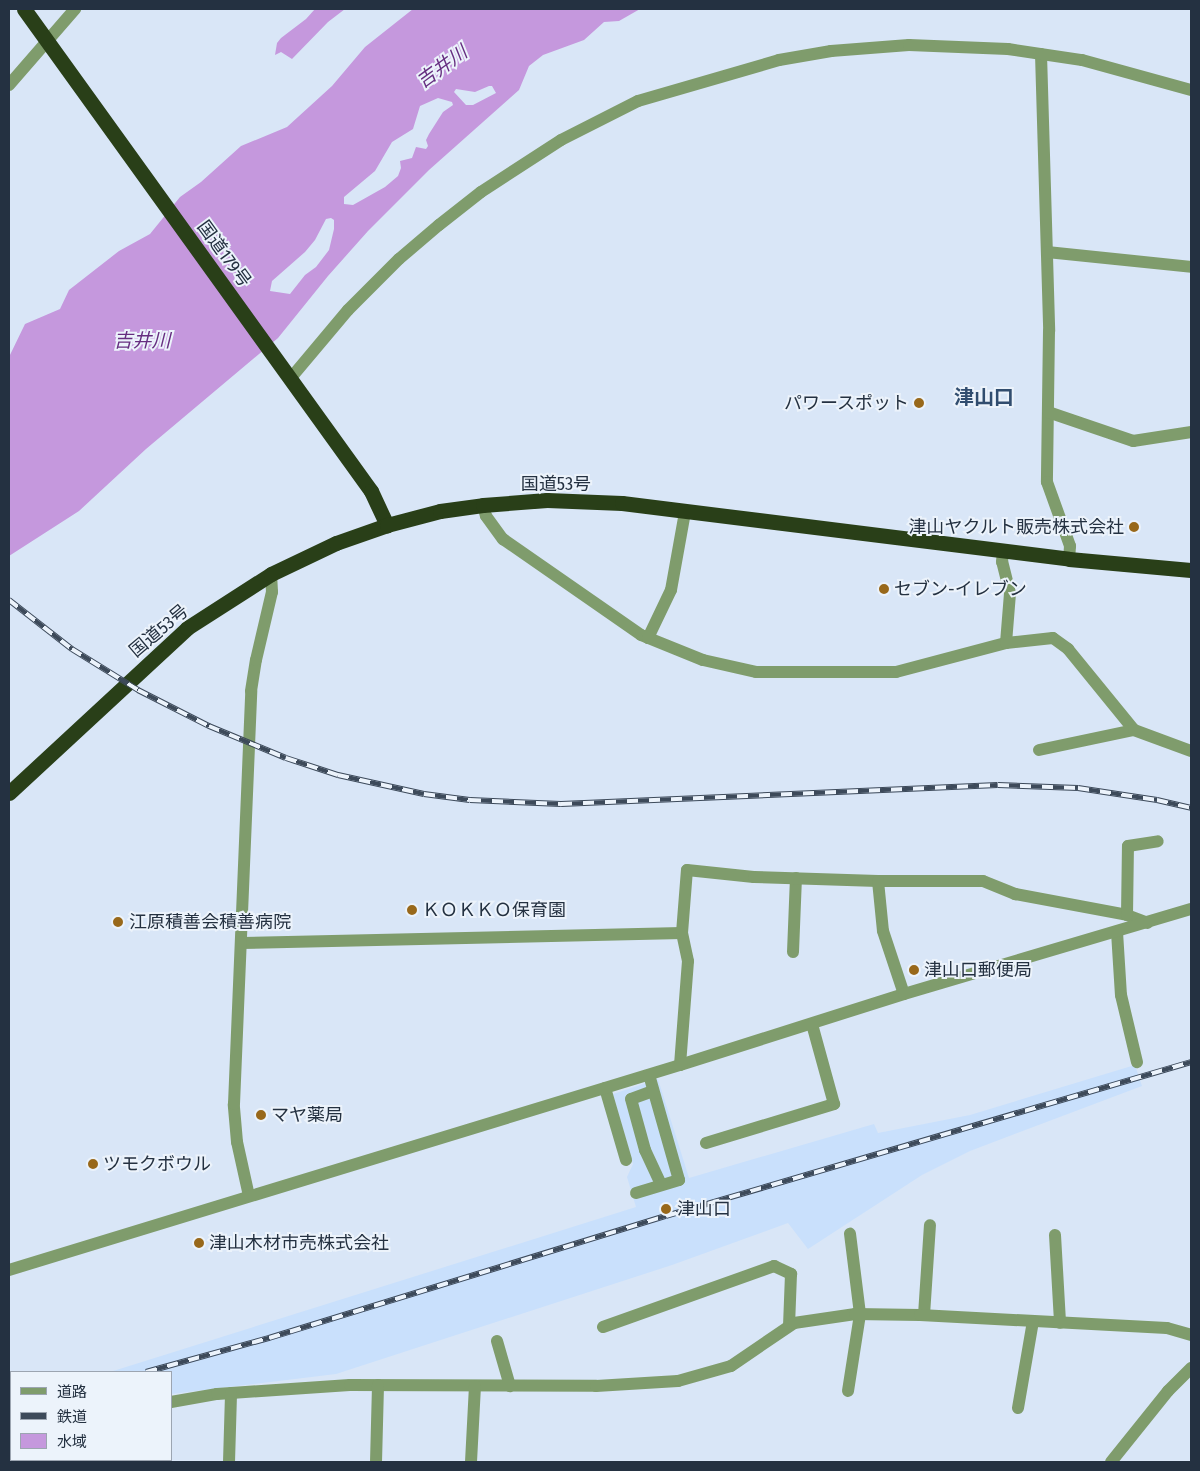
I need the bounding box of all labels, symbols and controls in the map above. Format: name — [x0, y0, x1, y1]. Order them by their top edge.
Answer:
water label: 吉井川 — [412, 41, 472, 93]
street label: 国道179号 — [193, 217, 255, 291]
water label: 吉井川 — [114, 330, 170, 352]
district label: 津山口 — [954, 385, 1014, 409]
place label: パワースポット — [783, 392, 909, 414]
marker: パワースポット — [913, 397, 925, 409]
street label: 国道53号 — [521, 473, 591, 495]
place label: 津山ヤクルト販売株式会社 — [908, 516, 1124, 538]
marker: 津山ヤクルト販売株式会社 — [1128, 521, 1140, 533]
place label: セブン-イレブン — [894, 578, 1027, 600]
marker: セブン-イレブン — [878, 583, 890, 595]
street label: 国道53号 — [125, 600, 193, 662]
place label: ＫＯＫＫＯ保育園 — [422, 899, 566, 921]
marker: ＫＯＫＫＯ保育園 — [406, 904, 418, 916]
place label: 江原積善会積善病院 — [129, 911, 291, 933]
marker: 江原積善会積善病院 — [111, 915, 125, 929]
place label: 津山口郵便局 — [924, 959, 1032, 981]
marker: 津山口郵便局 — [908, 964, 920, 976]
place label: マヤ薬局 — [271, 1104, 343, 1126]
marker: マヤ薬局 — [255, 1109, 267, 1121]
place label: ツモクボウル — [103, 1153, 211, 1175]
marker: ツモクボウル — [87, 1158, 99, 1170]
place label: 津山口 — [677, 1198, 731, 1220]
marker: 津山口 — [659, 1202, 673, 1216]
place label: 津山木材市売株式会社 — [209, 1232, 389, 1254]
marker: 津山木材市売株式会社 — [193, 1237, 205, 1249]
legend — [10, 1371, 172, 1461]
text: 道路 — [57, 1383, 87, 1401]
text: 鉄道 — [57, 1408, 87, 1426]
text: 水域 — [57, 1433, 87, 1451]

